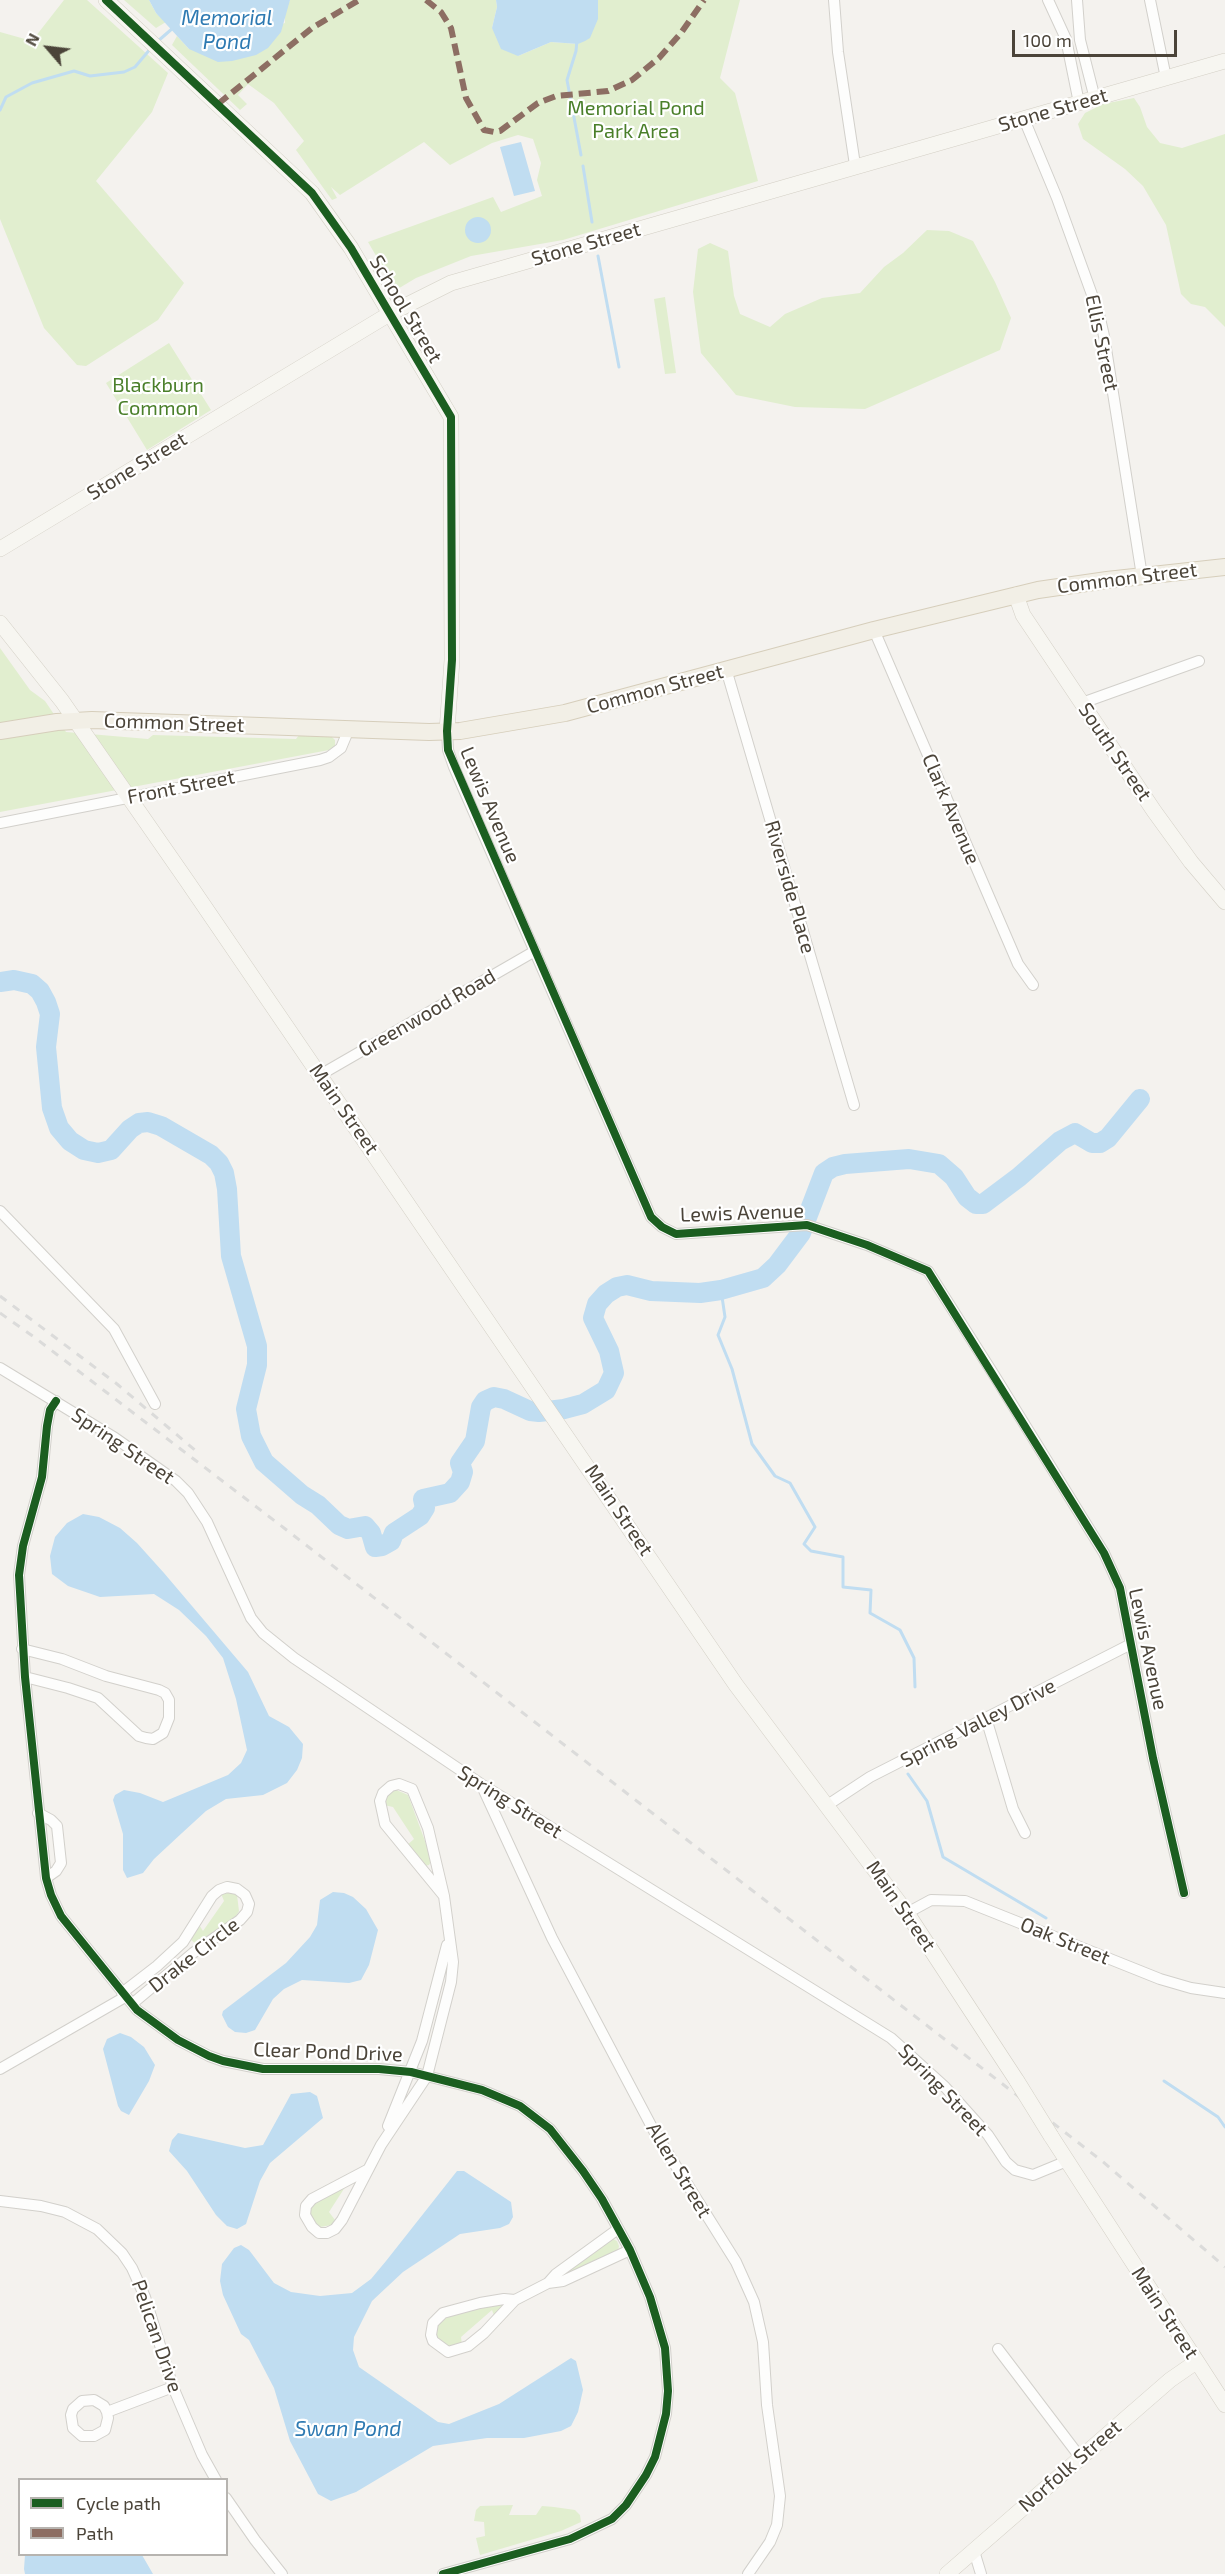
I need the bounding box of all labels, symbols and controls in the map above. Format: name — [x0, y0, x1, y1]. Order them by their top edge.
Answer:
water label: Memorial Pond — [181, 5, 273, 55]
north arrow — [18, 18, 78, 78]
scale bar — [1015, 18, 1180, 56]
text: 100 m — [1023, 29, 1072, 51]
text: N — [21, 30, 43, 49]
street label: Stone Street — [996, 83, 1110, 137]
park label: Memorial Pond Park Area — [567, 96, 705, 143]
street label: Stone Street — [529, 217, 643, 271]
street label: School Street — [364, 251, 448, 367]
street label: Ellis Street — [1080, 292, 1124, 394]
park label: Blackburn Common — [112, 373, 204, 420]
street label: Stone Street — [83, 427, 191, 505]
street label: Common Street — [1056, 558, 1198, 598]
street label: Common Street — [584, 659, 726, 719]
street label: South Street — [1073, 698, 1157, 806]
street label: Common Street — [103, 709, 245, 737]
street label: Lewis Avenue — [455, 743, 525, 867]
street label: Clark Avenue — [917, 750, 985, 868]
street label: Front Street — [125, 765, 237, 809]
street label: Riverside Place — [760, 818, 820, 956]
street label: Greenwood Road — [354, 964, 500, 1062]
street label: Main Street — [304, 1059, 384, 1159]
street label: Lewis Avenue — [680, 1199, 804, 1227]
street label: Spring Street — [67, 1403, 179, 1489]
street label: Main Street — [580, 1460, 658, 1560]
street label: Lewis Avenue — [1123, 1586, 1173, 1712]
street label: Spring Valley Drive — [896, 1674, 1060, 1772]
street label: Spring Street — [453, 1760, 567, 1844]
street label: Main Street — [861, 1856, 941, 1956]
street label: Drake Circle — [144, 1912, 244, 1998]
street label: Oak Street — [1017, 1912, 1113, 1970]
street label: Clear Pond Drive — [253, 2037, 403, 2067]
street label: Spring Street — [893, 2039, 993, 2141]
street label: Allen Street — [641, 2118, 717, 2222]
street label: Main Street — [1126, 2262, 1204, 2364]
street label: Pelican Drive — [127, 2276, 187, 2396]
street label: Norfolk Street — [1014, 2415, 1126, 2517]
water label: Swan Pond — [295, 2416, 401, 2442]
legend — [18, 2478, 228, 2556]
text: Cycle path — [76, 2492, 161, 2514]
text: Path — [76, 2522, 114, 2544]

